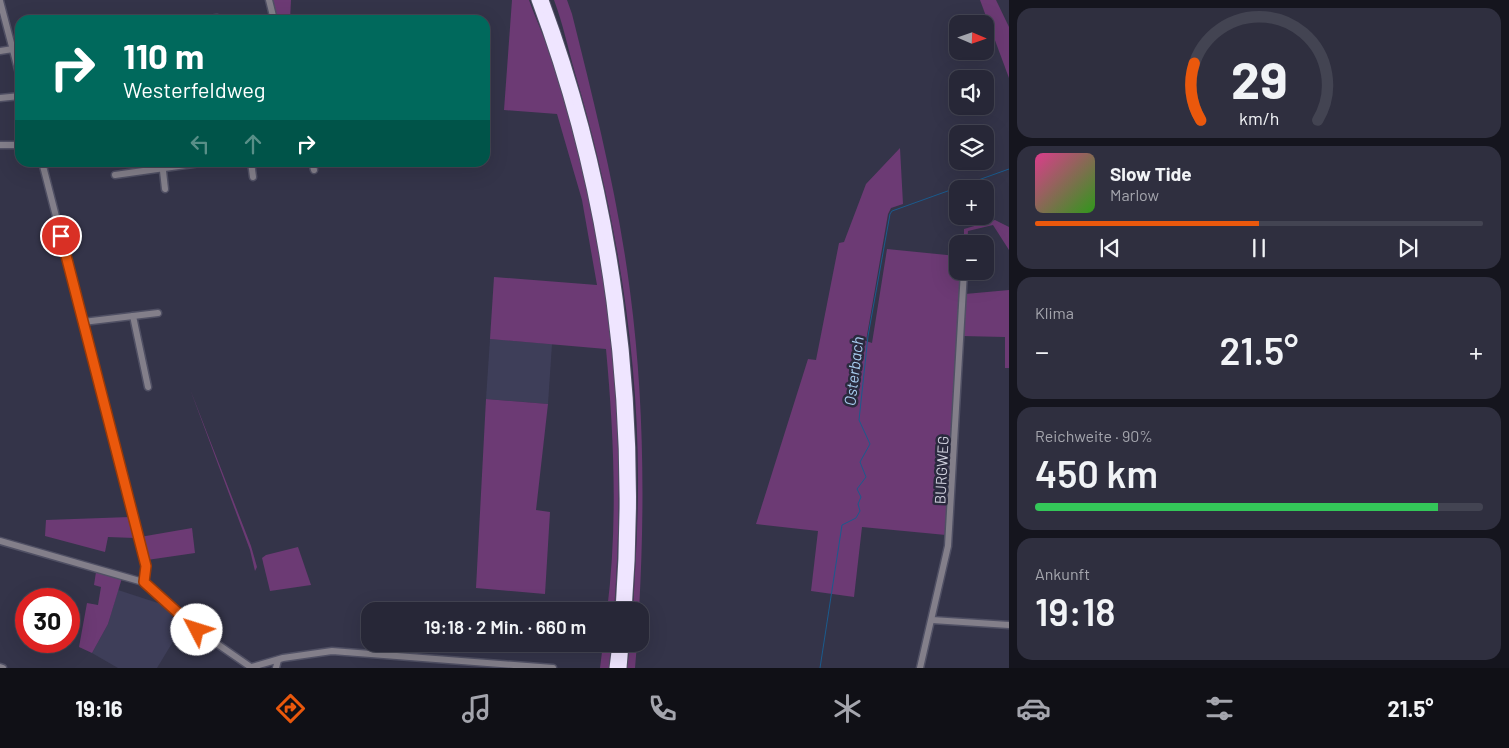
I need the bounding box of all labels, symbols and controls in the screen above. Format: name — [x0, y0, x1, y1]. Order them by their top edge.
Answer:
north arrow — [949, 15, 994, 60]
map controls — [949, 15, 994, 280]
text: 110 m — [123, 34, 204, 76]
icon: right — [40, 35, 105, 100]
text: 29 — [1231, 47, 1287, 109]
button: sound — [949, 70, 994, 115]
text: Westerfeldweg — [123, 76, 266, 102]
text: km/h — [1239, 107, 1279, 129]
button: layers — [949, 125, 994, 170]
icon: left — [186, 130, 214, 158]
icon: ahead — [239, 130, 267, 158]
icon: right — [292, 130, 320, 158]
text: Slow Tide — [1110, 162, 1192, 185]
button: + — [949, 180, 994, 225]
text: Marlow — [1110, 185, 1159, 204]
pin — [40, 215, 82, 257]
icon: arrive — [47, 222, 75, 250]
icon: previous — [1096, 234, 1124, 262]
icon: pause — [1245, 234, 1273, 262]
icon: next — [1394, 234, 1422, 262]
button: − — [949, 235, 994, 280]
text: Klima — [1035, 303, 1074, 322]
text: 21.5° — [1220, 327, 1298, 373]
text: − — [1035, 334, 1049, 368]
text: + — [1469, 334, 1483, 368]
water label: Osterbach — [839, 335, 867, 407]
text: Reichweite · 90% — [1035, 426, 1153, 445]
street label: BURGWEG — [930, 435, 952, 505]
text: 450 km — [1035, 450, 1158, 496]
text: Ankunft — [1035, 564, 1090, 583]
speed limit sign: 30 — [15, 588, 80, 653]
text: 19:18 — [1035, 588, 1116, 634]
position arrow — [170, 603, 222, 655]
text: 19:18 · 2 Min. · 660 m — [424, 615, 586, 638]
icon: directions — [273, 691, 308, 726]
icon: music — [459, 691, 494, 726]
icon: phone — [645, 691, 680, 726]
icon: climate — [830, 691, 865, 726]
icon: car — [1016, 691, 1051, 726]
icon: filters — [1202, 691, 1237, 726]
text: 19:16 — [75, 695, 122, 721]
text: 21.5° — [1387, 695, 1434, 721]

